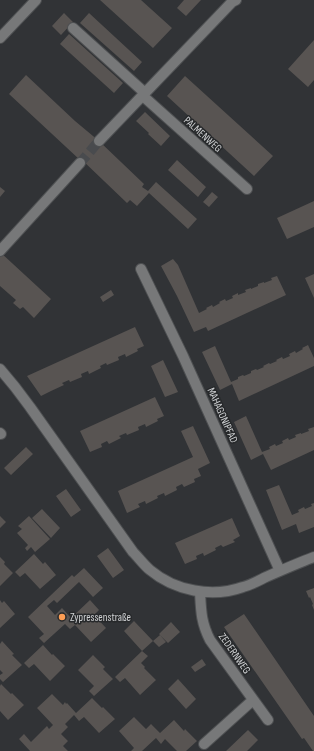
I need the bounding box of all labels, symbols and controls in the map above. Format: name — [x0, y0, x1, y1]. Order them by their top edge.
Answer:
street label: PALMENWEG — [181, 114, 224, 155]
street label: MAHAGONIPFAD — [205, 386, 240, 445]
place label: Zypressenstraße — [70, 611, 131, 624]
marker: Zypressenstraße — [57, 612, 67, 622]
street label: ZEDERNWEG — [216, 630, 253, 676]

